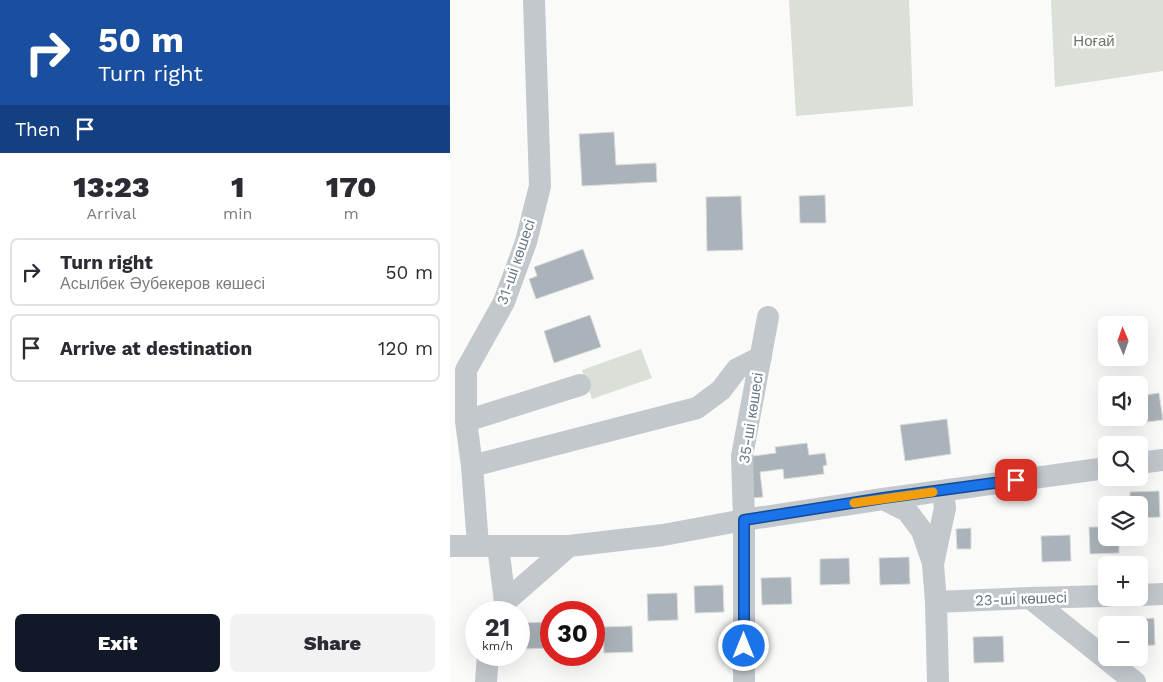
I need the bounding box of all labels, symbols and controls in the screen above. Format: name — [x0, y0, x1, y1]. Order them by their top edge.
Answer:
text: 50 m — [98, 19, 184, 61]
icon: right — [15, 20, 80, 85]
park label: Ноғай — [1073, 32, 1115, 50]
text: Turn right — [98, 61, 203, 86]
icon: arrive — [71, 115, 99, 143]
text: Then — [15, 118, 61, 141]
text: 13:23 — [73, 169, 150, 204]
text: 1 — [231, 169, 244, 204]
text: 170 — [326, 169, 377, 204]
text: Arrival — [87, 204, 136, 223]
text: min — [223, 204, 252, 223]
text: m — [344, 204, 359, 223]
street label: 31-ші көшесі — [493, 217, 539, 307]
text: Turn right — [60, 251, 153, 274]
icon: right — [17, 258, 45, 286]
text: 50 m — [386, 261, 433, 284]
text: Асылбек Әубекеров көшесі — [60, 274, 265, 293]
north arrow — [1098, 316, 1148, 366]
map controls — [1098, 316, 1148, 666]
icon: arrive — [17, 334, 45, 362]
text: Arrive at destination — [60, 337, 252, 360]
text: 120 m — [378, 337, 433, 360]
street label: 35-ші көшесі — [735, 371, 767, 465]
button: sound — [1098, 376, 1148, 426]
button: search — [1098, 436, 1148, 486]
pin — [995, 459, 1037, 501]
icon: arrive — [1002, 466, 1030, 494]
button: layers — [1098, 496, 1148, 546]
button: + — [1098, 556, 1148, 606]
street label: 23-ші көшесі — [975, 588, 1067, 610]
speed limit sign: 30 — [540, 601, 605, 666]
text: 21 — [485, 613, 510, 642]
button: Exit — [15, 614, 220, 672]
button: Share — [230, 614, 435, 672]
button: − — [1098, 616, 1148, 666]
position arrow — [717, 619, 769, 671]
text: km/h — [482, 639, 513, 653]

